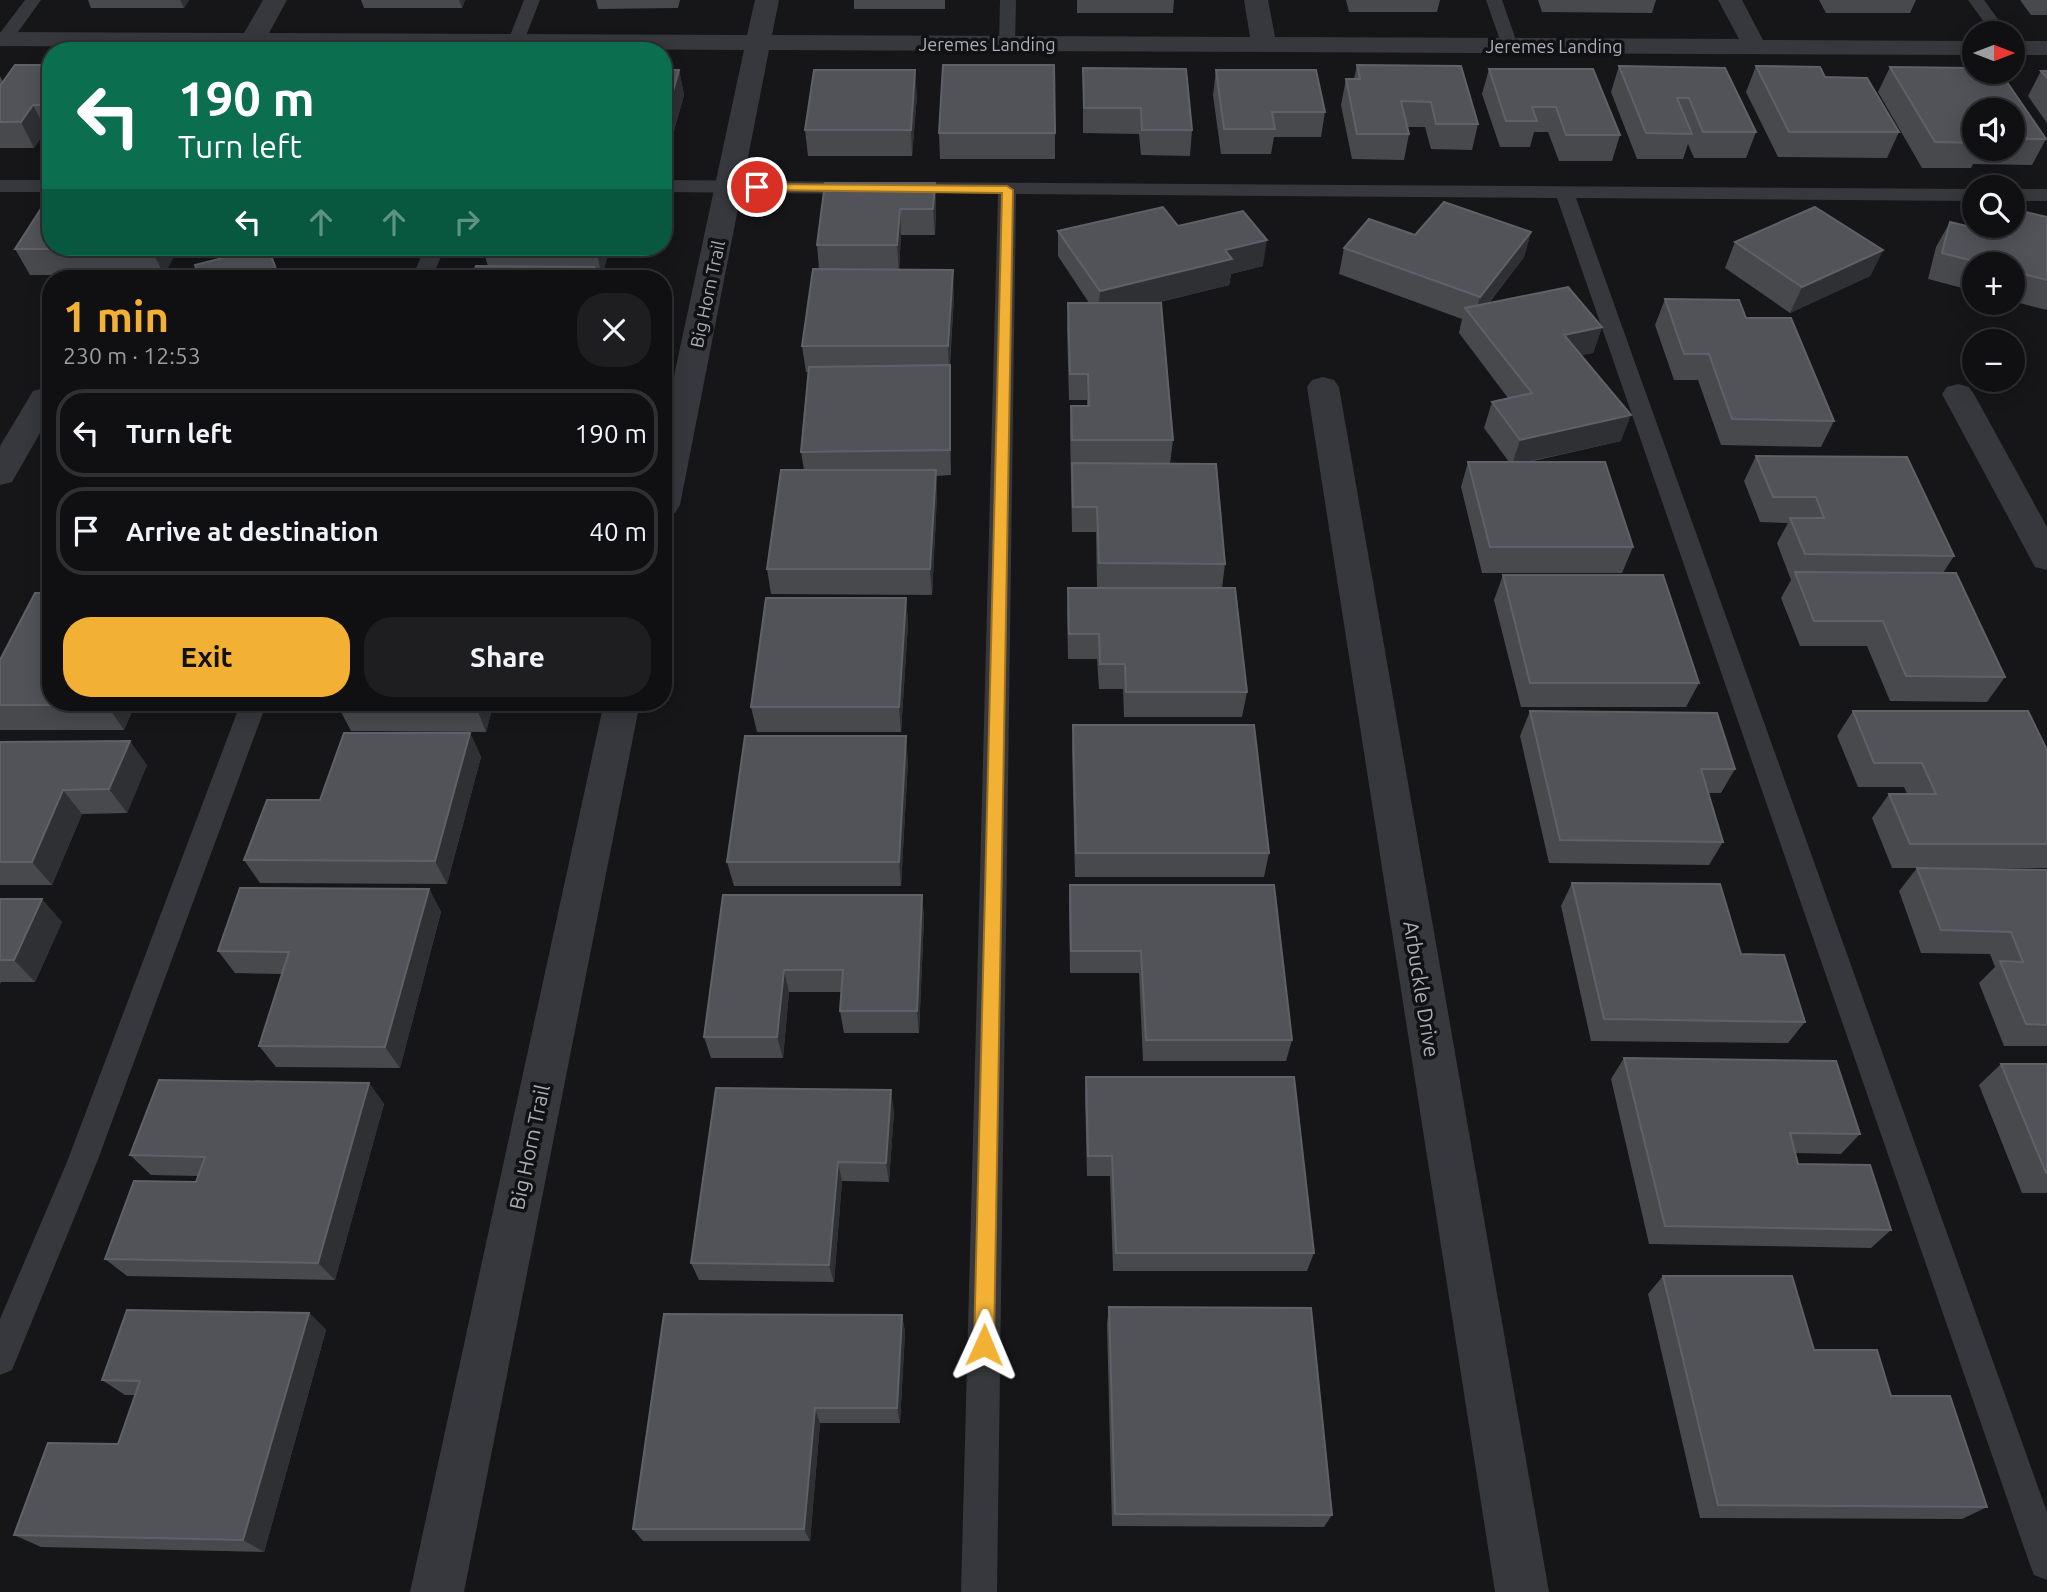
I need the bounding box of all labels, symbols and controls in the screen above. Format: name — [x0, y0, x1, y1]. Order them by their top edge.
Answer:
north arrow — [1962, 21, 2025, 84]
map controls — [1962, 21, 2025, 392]
street label: Jeremes Landing — [918, 34, 1056, 54]
street label: Jeremes Landing — [1485, 36, 1623, 56]
icon: left — [63, 70, 154, 161]
text: 190 m — [178, 70, 315, 125]
button: sound — [1962, 98, 2025, 161]
text: Turn left — [178, 128, 302, 164]
pin — [727, 157, 787, 217]
icon: arrive — [738, 168, 776, 206]
button: search — [1962, 175, 2025, 238]
icon: left — [229, 203, 267, 241]
icon: ahead — [302, 203, 340, 241]
icon: ahead — [375, 203, 413, 241]
icon: right — [448, 203, 486, 241]
street label: Big Horn Trail — [686, 238, 728, 349]
button: + — [1962, 252, 2025, 315]
text: 1 min — [63, 293, 169, 340]
button: close — [577, 293, 651, 367]
button: − — [1962, 329, 2025, 392]
text: 230 m · 12:53 — [63, 343, 201, 368]
icon: left — [67, 414, 105, 452]
text: Turn left — [126, 419, 232, 448]
text: 190 m — [575, 419, 647, 448]
icon: arrive — [67, 512, 105, 550]
text: Arrive at destination — [126, 517, 379, 546]
text: 40 m — [589, 517, 647, 546]
button: Exit — [63, 617, 350, 697]
button: Share — [364, 617, 651, 697]
street label: Arbuckle Drive — [1399, 919, 1445, 1059]
street label: Big Horn Trail — [504, 1082, 554, 1212]
position arrow — [947, 1308, 1021, 1382]

